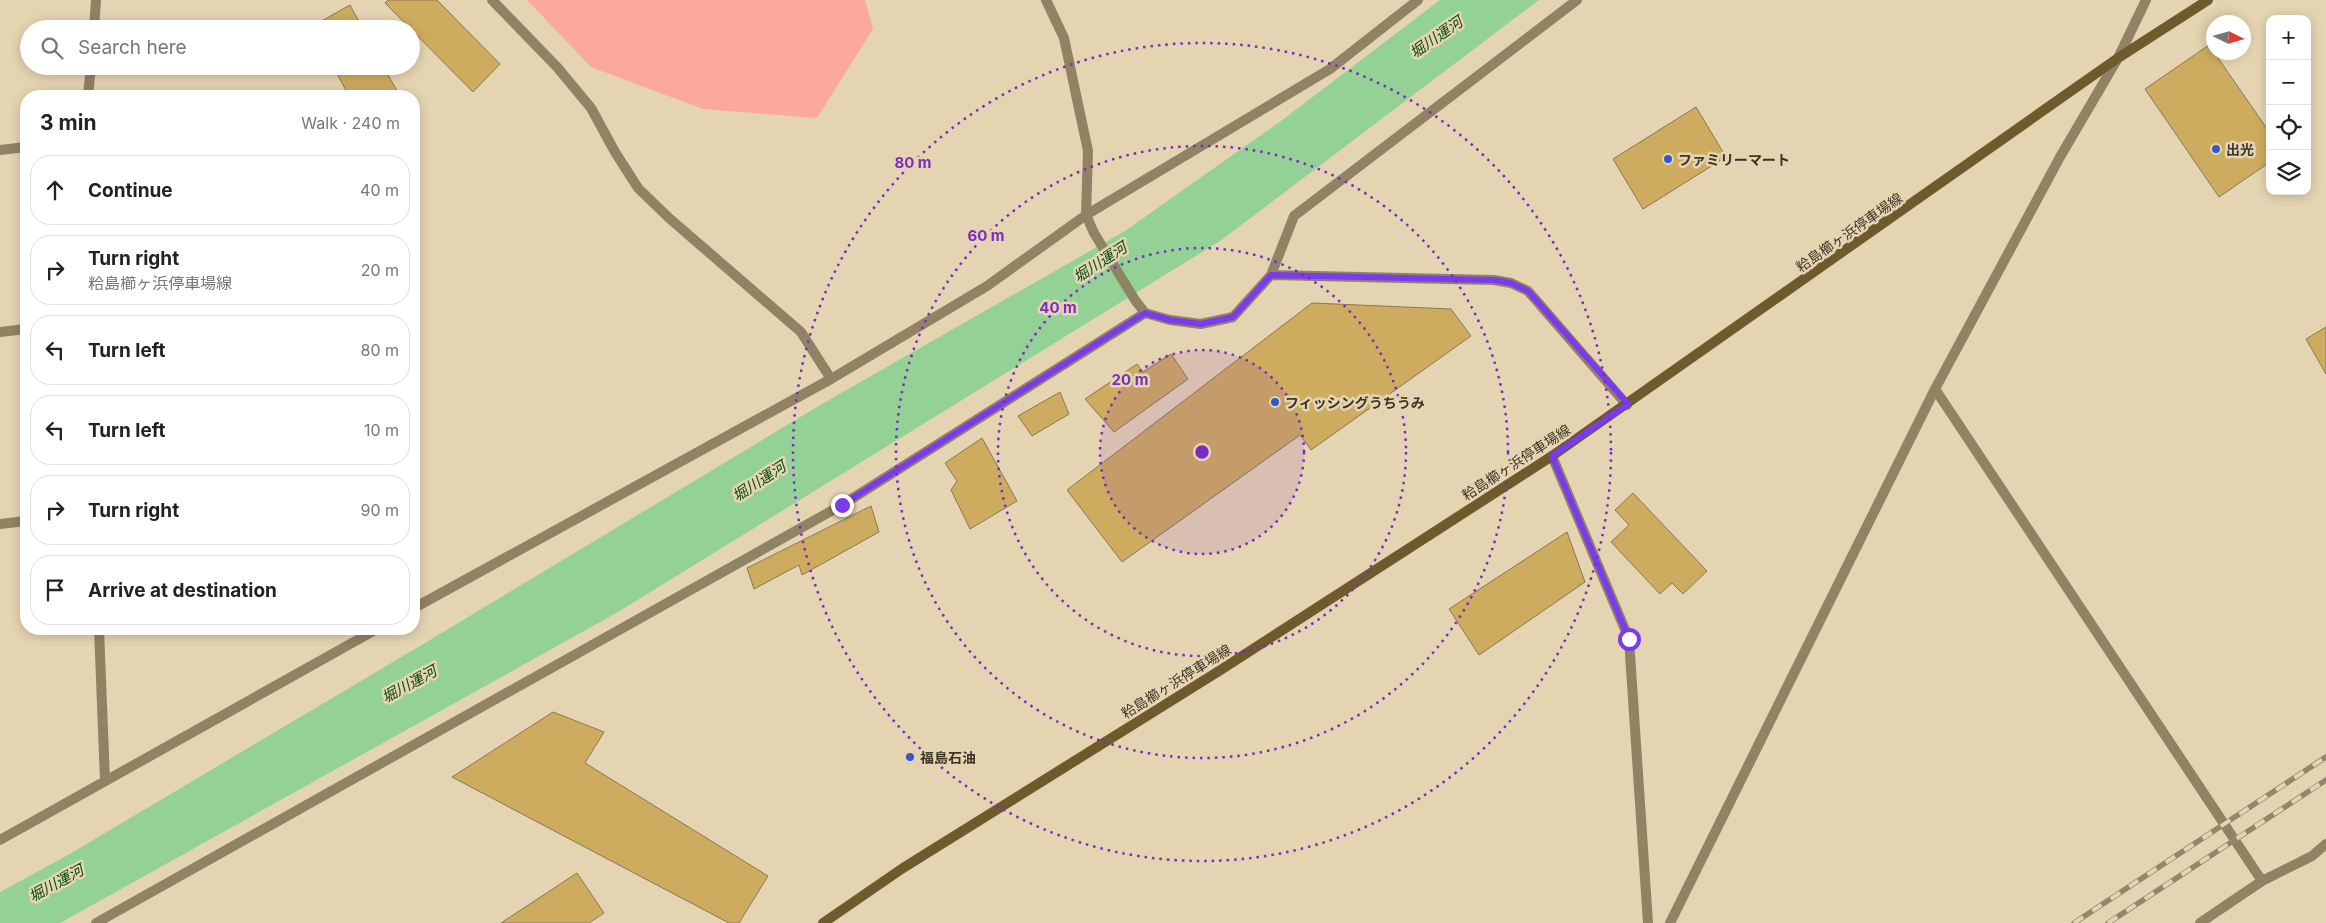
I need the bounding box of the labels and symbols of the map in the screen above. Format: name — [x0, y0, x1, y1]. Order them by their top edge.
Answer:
water label: 堀川運河 — [1406, 10, 1468, 62]
north arrow — [2206, 15, 2251, 60]
place label: 出光 — [2226, 141, 2254, 158]
marker: 出光 — [2210, 143, 2222, 155]
place label: ファミリーマート — [1678, 151, 1790, 168]
text: 80 m — [894, 153, 932, 172]
marker: ファミリーマート — [1662, 153, 1674, 165]
street label: 粭島櫛ヶ浜停車場線 — [1793, 189, 1905, 275]
text: 60 m — [967, 226, 1005, 245]
water label: 堀川運河 — [1070, 236, 1133, 286]
text: 40 m — [1039, 298, 1077, 317]
text: 20 m — [1112, 370, 1148, 389]
place label: フィッシングうちうみ — [1285, 394, 1425, 411]
marker: フィッシングうちうみ — [1269, 396, 1281, 408]
street label: 粭島櫛ヶ浜停車場線 — [1459, 421, 1573, 503]
centre of rings — [1193, 443, 1211, 461]
water label: 堀川運河 — [729, 455, 792, 505]
route end — [831, 494, 854, 517]
route start — [1618, 628, 1641, 651]
street label: 粭島櫛ヶ浜停車場線 — [1118, 640, 1234, 722]
water label: 堀川運河 — [378, 660, 442, 707]
place label: 福島石油 — [920, 749, 976, 766]
marker: 福島石油 — [904, 751, 916, 763]
water label: 堀川運河 — [25, 859, 89, 906]

